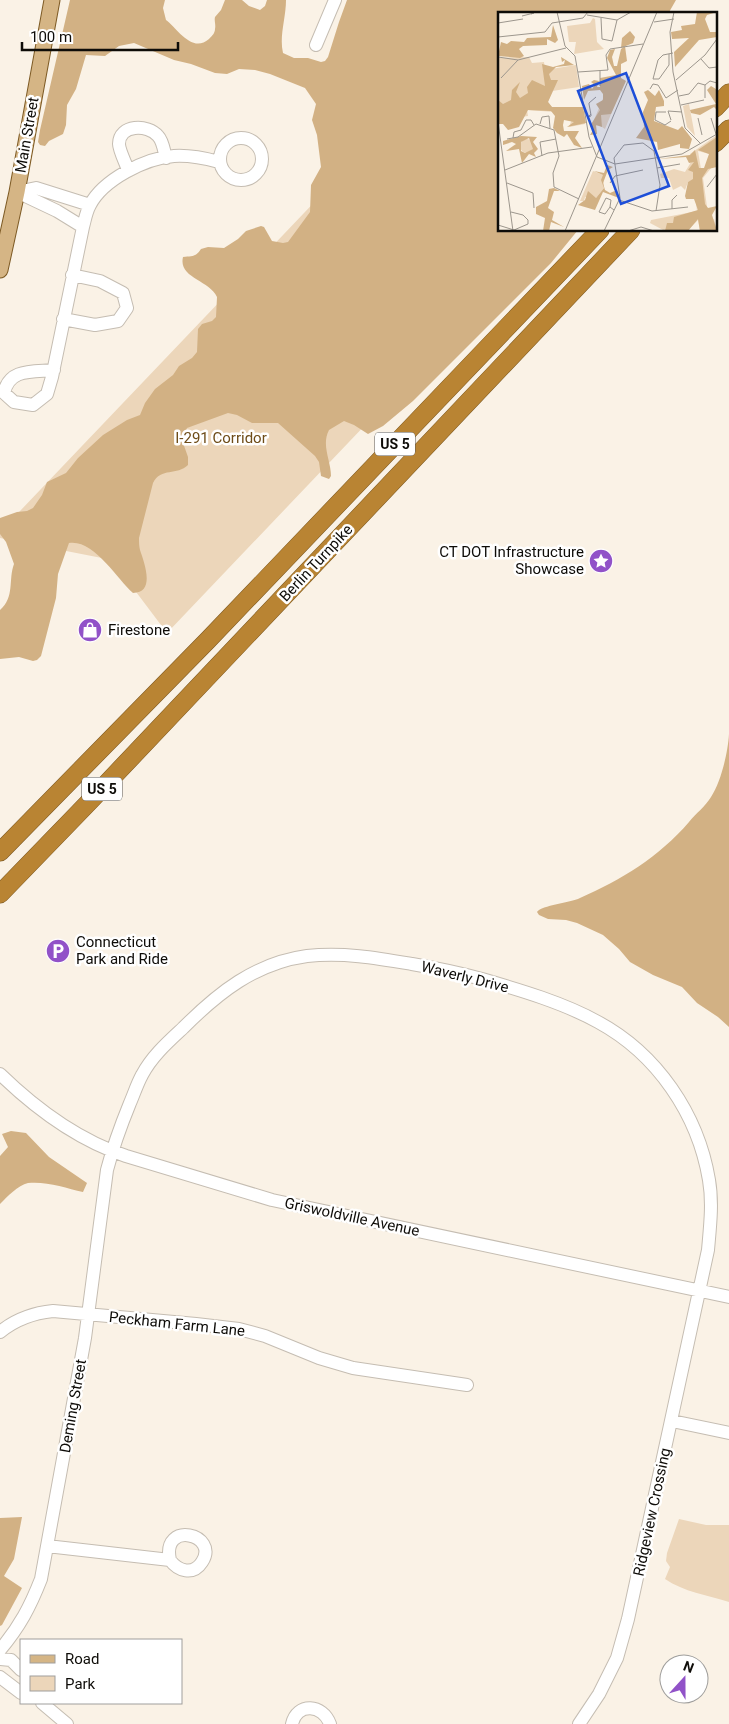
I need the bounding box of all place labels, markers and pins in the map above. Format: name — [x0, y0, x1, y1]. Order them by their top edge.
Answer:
place label: CT DOT Infrastructure Showcase — [439, 543, 584, 578]
place icon: CT DOT Infrastructure Showcase — [588, 548, 614, 574]
shop icon: Firestone — [77, 617, 103, 643]
place label: Firestone — [108, 621, 170, 639]
place label: Connecticut Park and Ride — [76, 933, 168, 968]
parking icon: Connecticut Park and Ride — [45, 938, 71, 964]

